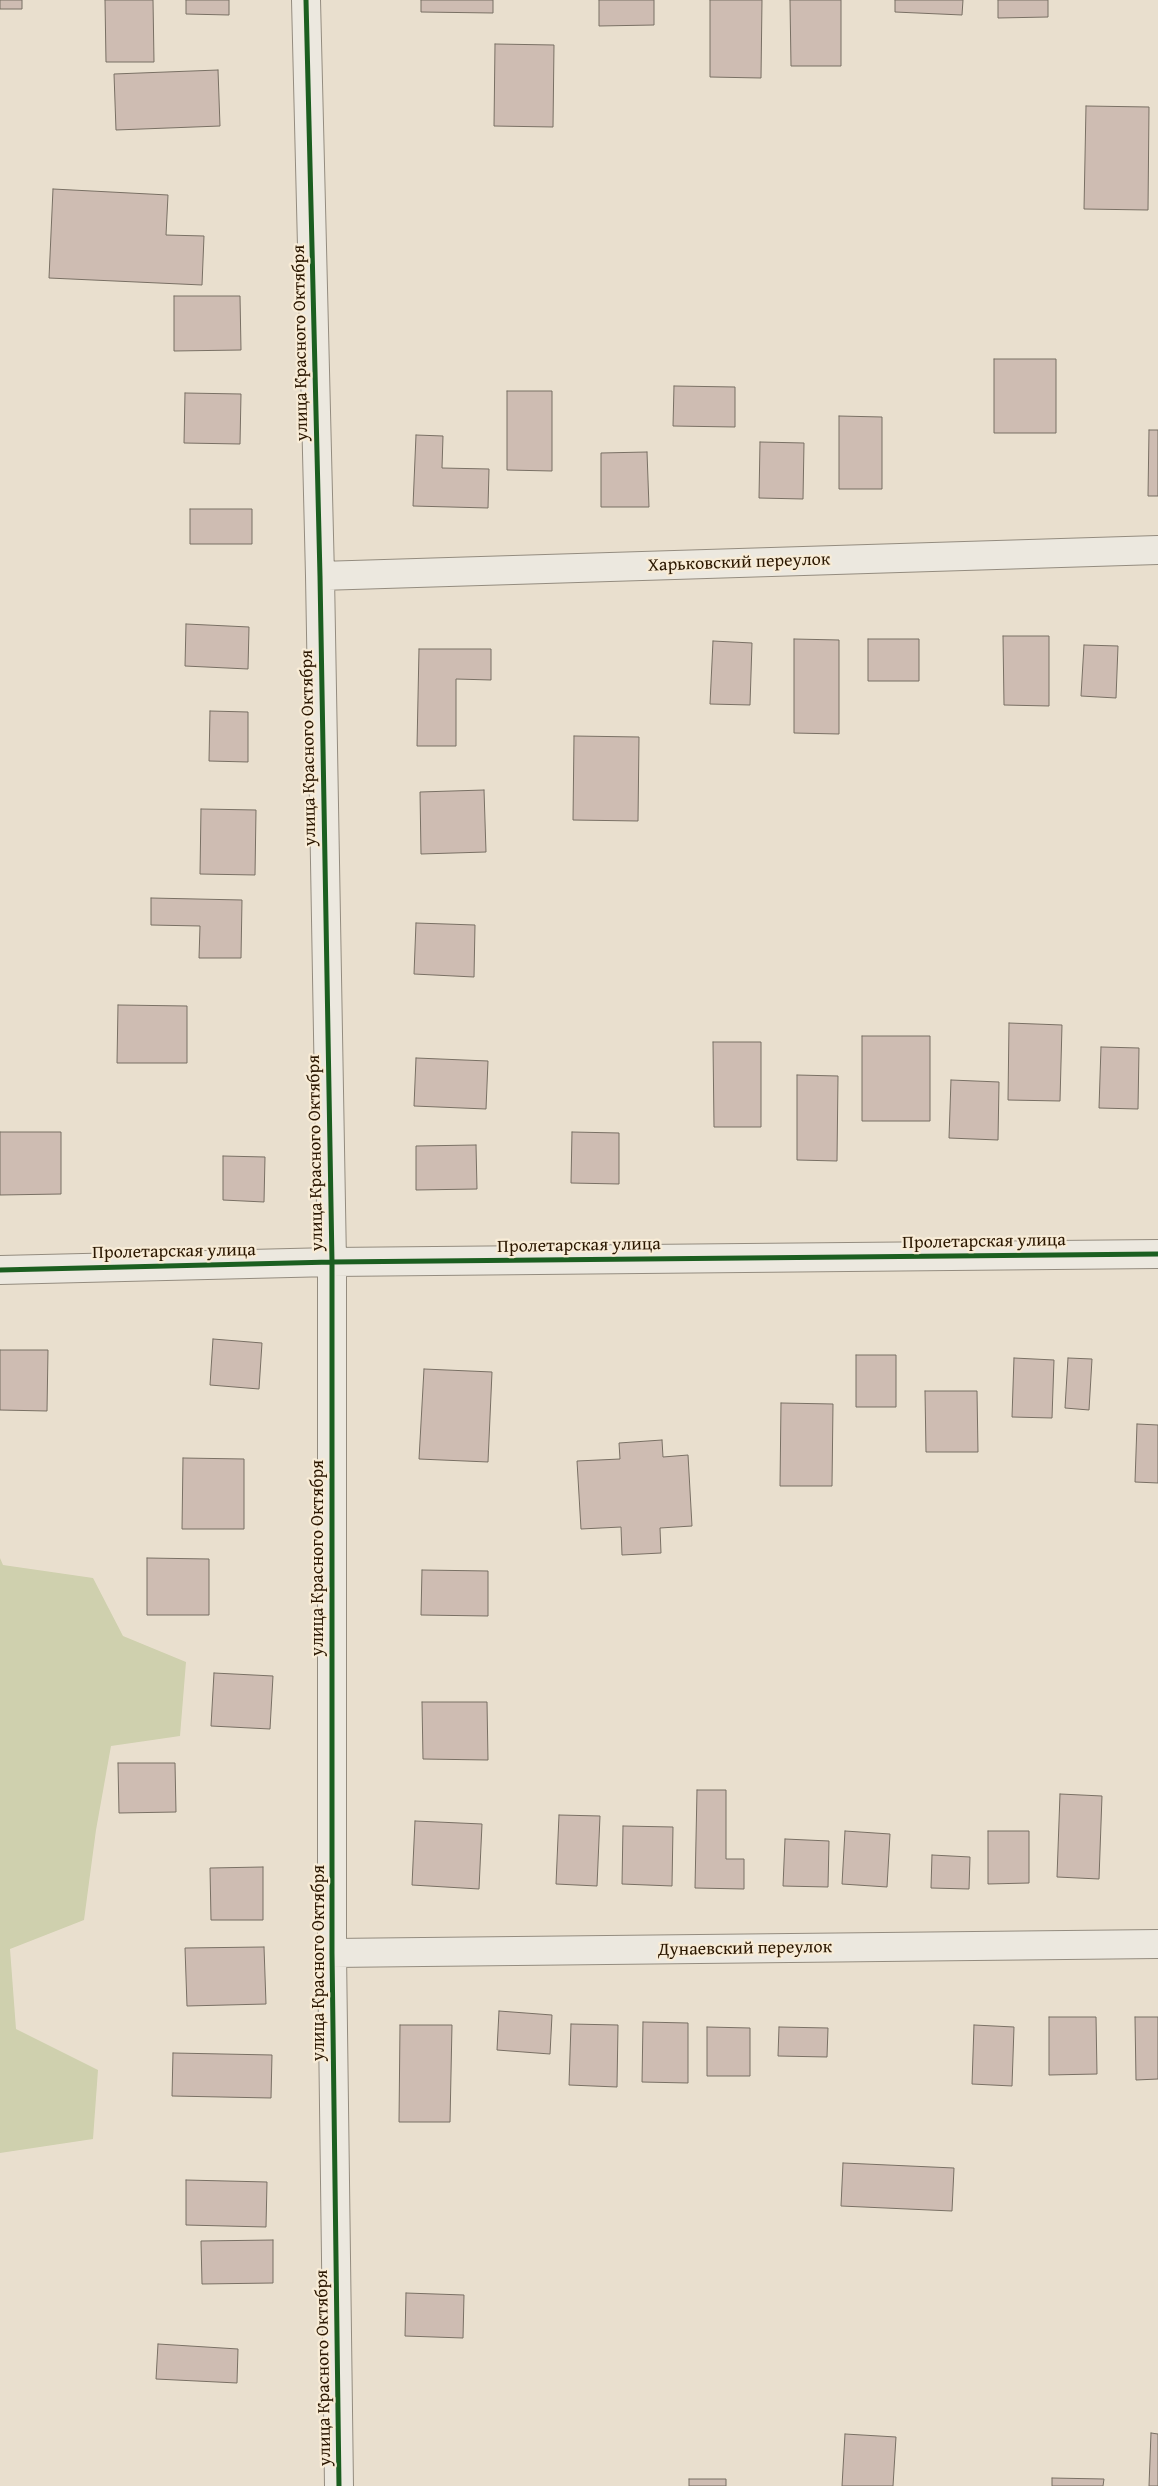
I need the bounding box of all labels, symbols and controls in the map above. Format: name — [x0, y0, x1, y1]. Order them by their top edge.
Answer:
street label: улица Красного Октября — [288, 245, 314, 441]
street label: Харьковский переулок — [647, 549, 831, 577]
street label: улица Красного Октября — [296, 650, 322, 846]
street label: улица Красного Октября — [303, 1055, 329, 1251]
street label: Пролетарская улица — [902, 1230, 1066, 1254]
street label: Пролетарская улица — [497, 1234, 661, 1258]
street label: Пролетарская улица — [92, 1240, 256, 1264]
street label: улица Красного Октября — [307, 1460, 329, 1656]
street label: улица Красного Октября — [308, 1865, 330, 2061]
street label: Дунаевский переулок — [658, 1937, 832, 1961]
street label: улица Красного Октября — [311, 2270, 337, 2466]

